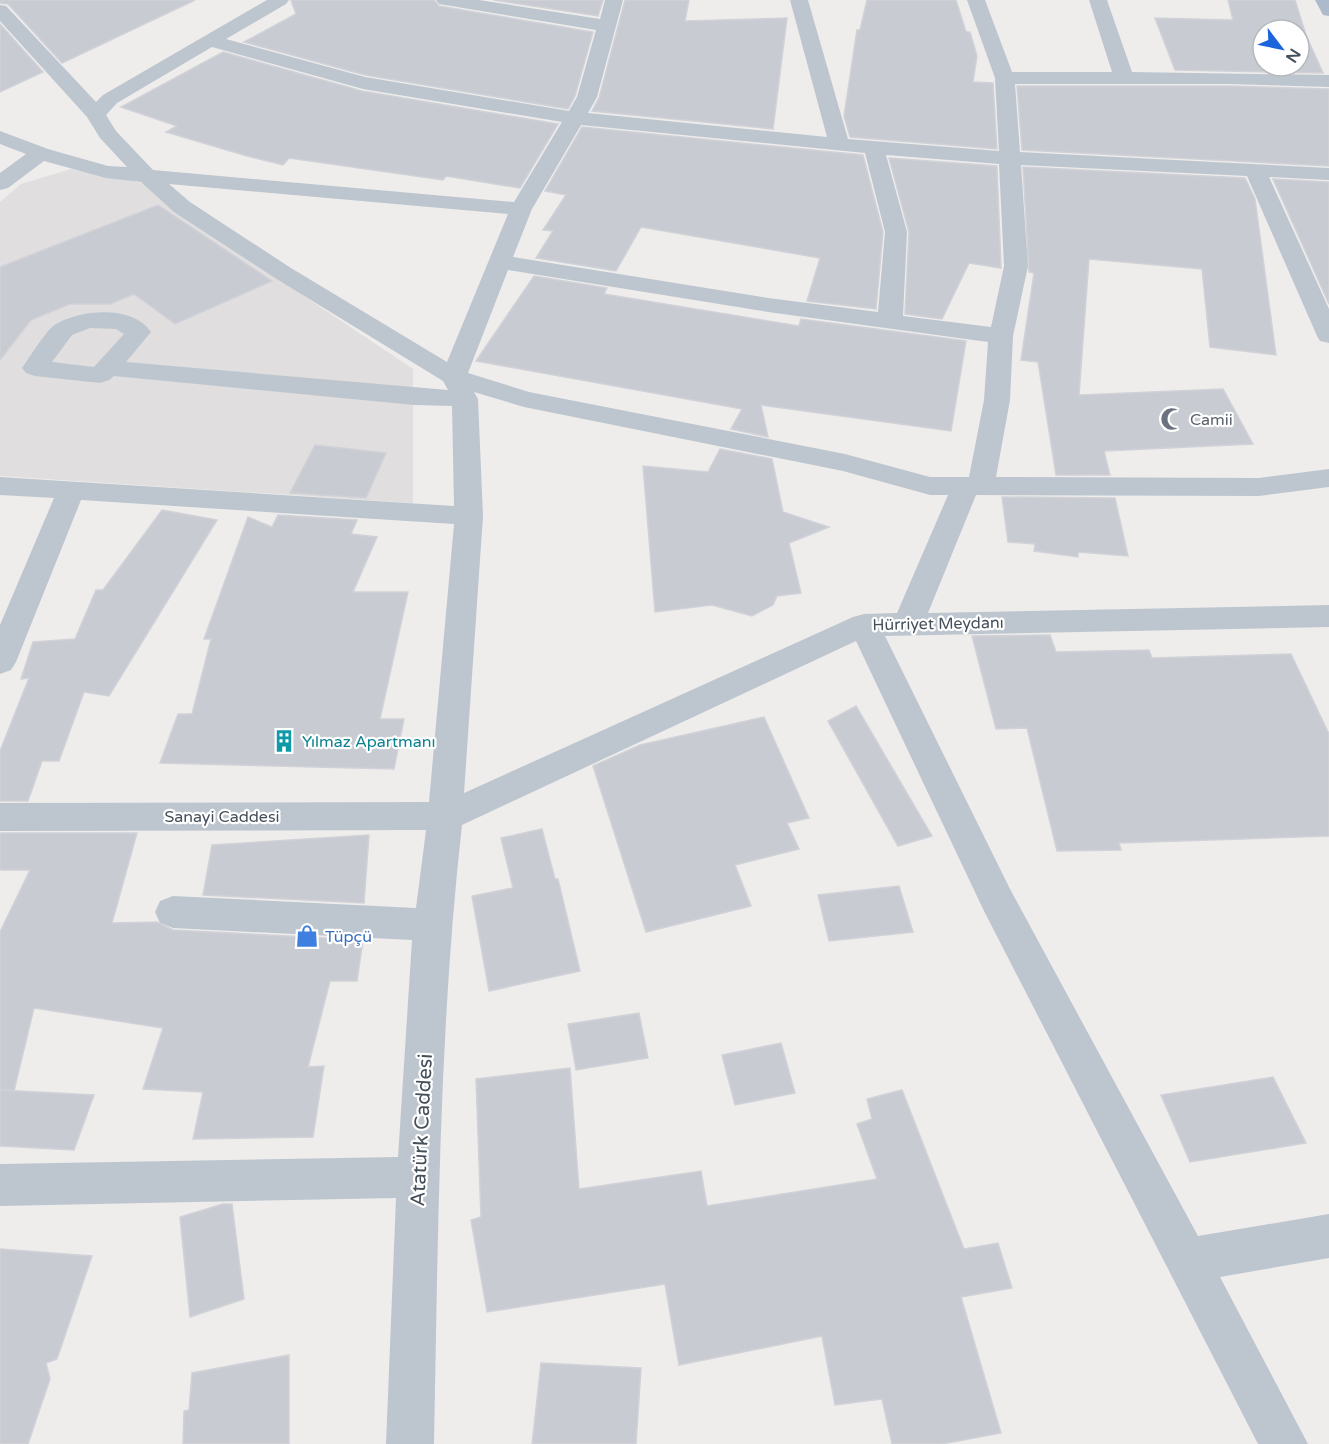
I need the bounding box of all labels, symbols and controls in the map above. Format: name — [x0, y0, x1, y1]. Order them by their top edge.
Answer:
north arrow — [1251, 18, 1311, 78]
text: N — [1281, 45, 1305, 66]
mosque icon: Camii — [1159, 406, 1185, 432]
place label: Camii — [1190, 410, 1233, 430]
street label: Hürriyet Meydanı — [872, 613, 1004, 635]
building icon: Yılmaz Apartmanı — [271, 728, 297, 754]
place label: Yılmaz Apartmanı — [302, 732, 435, 752]
street label: Sanayi Caddesi — [164, 807, 280, 827]
shop icon: Tüpçü — [294, 923, 320, 949]
place label: Tüpçü — [325, 927, 372, 947]
street label: Atatürk Caddesi — [406, 1053, 438, 1207]

